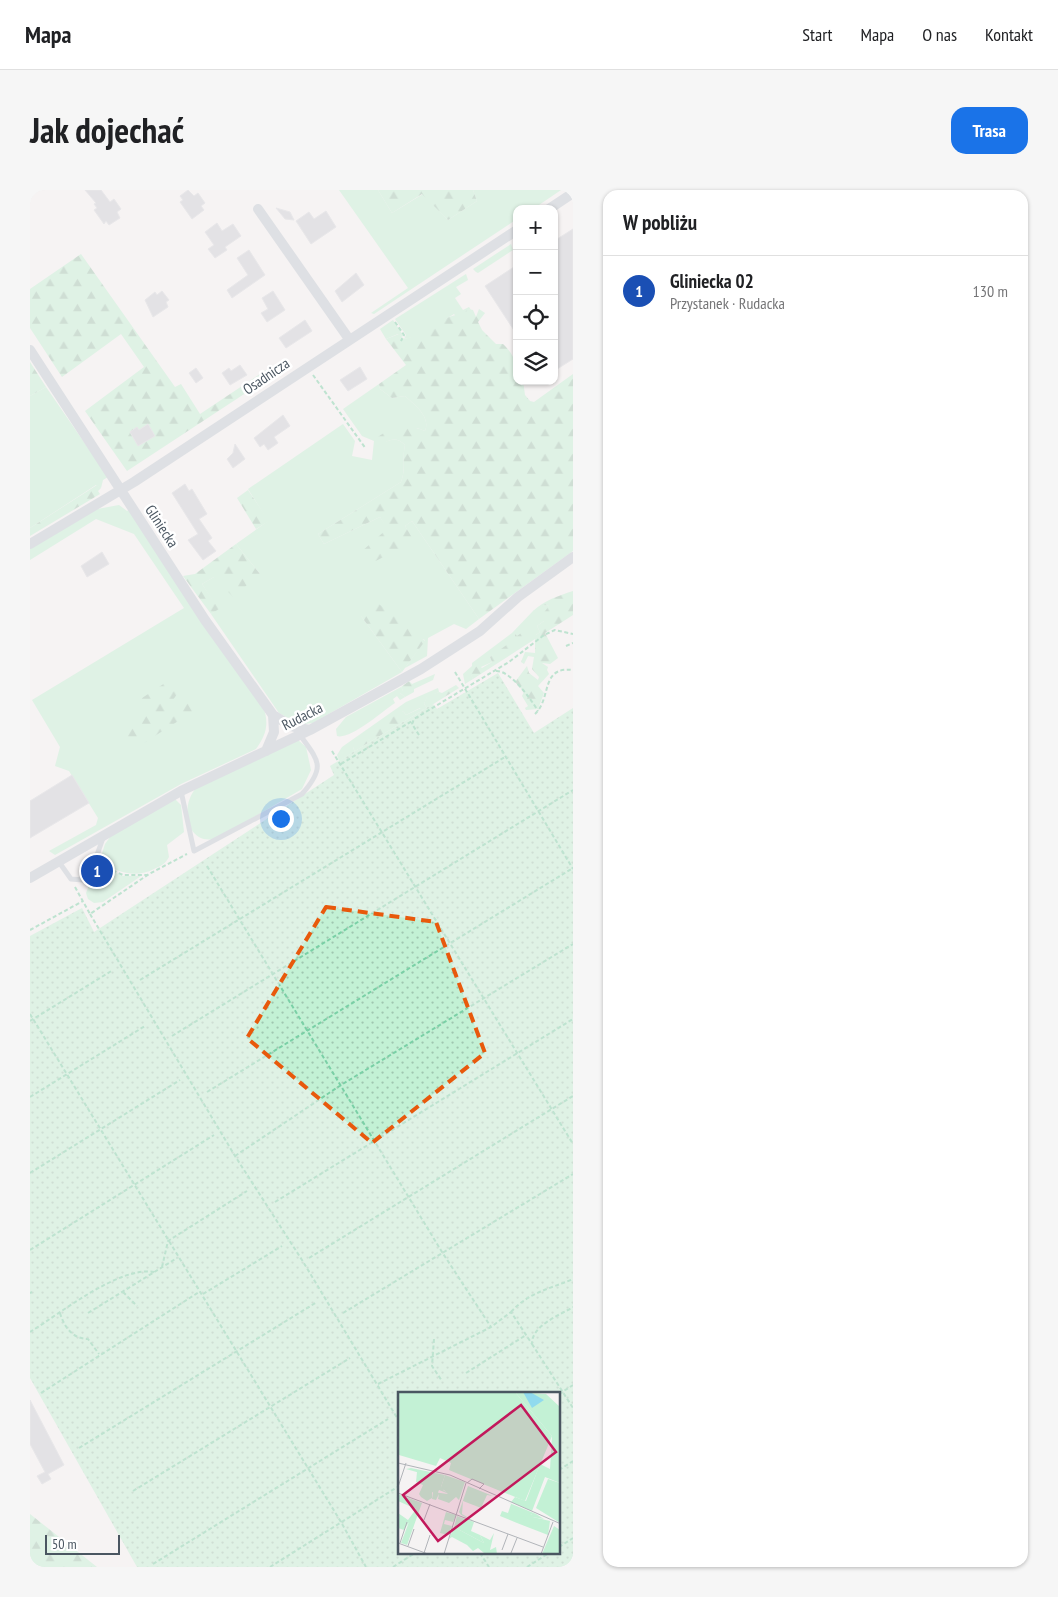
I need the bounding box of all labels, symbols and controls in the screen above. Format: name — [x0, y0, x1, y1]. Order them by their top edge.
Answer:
text: Mapa — [25, 19, 72, 50]
text: Start — [802, 23, 832, 46]
text: Mapa — [860, 23, 894, 46]
text: O nas — [922, 23, 957, 46]
text: Kontakt — [985, 23, 1033, 46]
text: Jak dojechać — [30, 107, 184, 153]
button: Trasa — [951, 107, 1028, 154]
map controls — [513, 205, 558, 385]
button: + — [513, 205, 558, 250]
text: W pobliżu — [623, 209, 697, 236]
button: − — [513, 250, 558, 295]
text: Gliniecka 02 — [670, 269, 754, 293]
text: 1 — [635, 281, 643, 301]
text: 130 m — [973, 281, 1008, 301]
text: Przystanek · Rudacka — [670, 293, 785, 313]
button: locate — [513, 295, 558, 340]
button: layers — [513, 340, 558, 385]
street label: Osadnicza — [239, 354, 293, 398]
street label: Gliniecka — [141, 501, 183, 551]
street label: Rudacka — [278, 698, 326, 734]
your location — [268, 806, 294, 832]
pin: 1 — [81, 852, 113, 890]
inset map — [398, 1392, 560, 1554]
scale bar — [45, 1532, 120, 1555]
text: 50 m — [52, 1535, 77, 1553]

